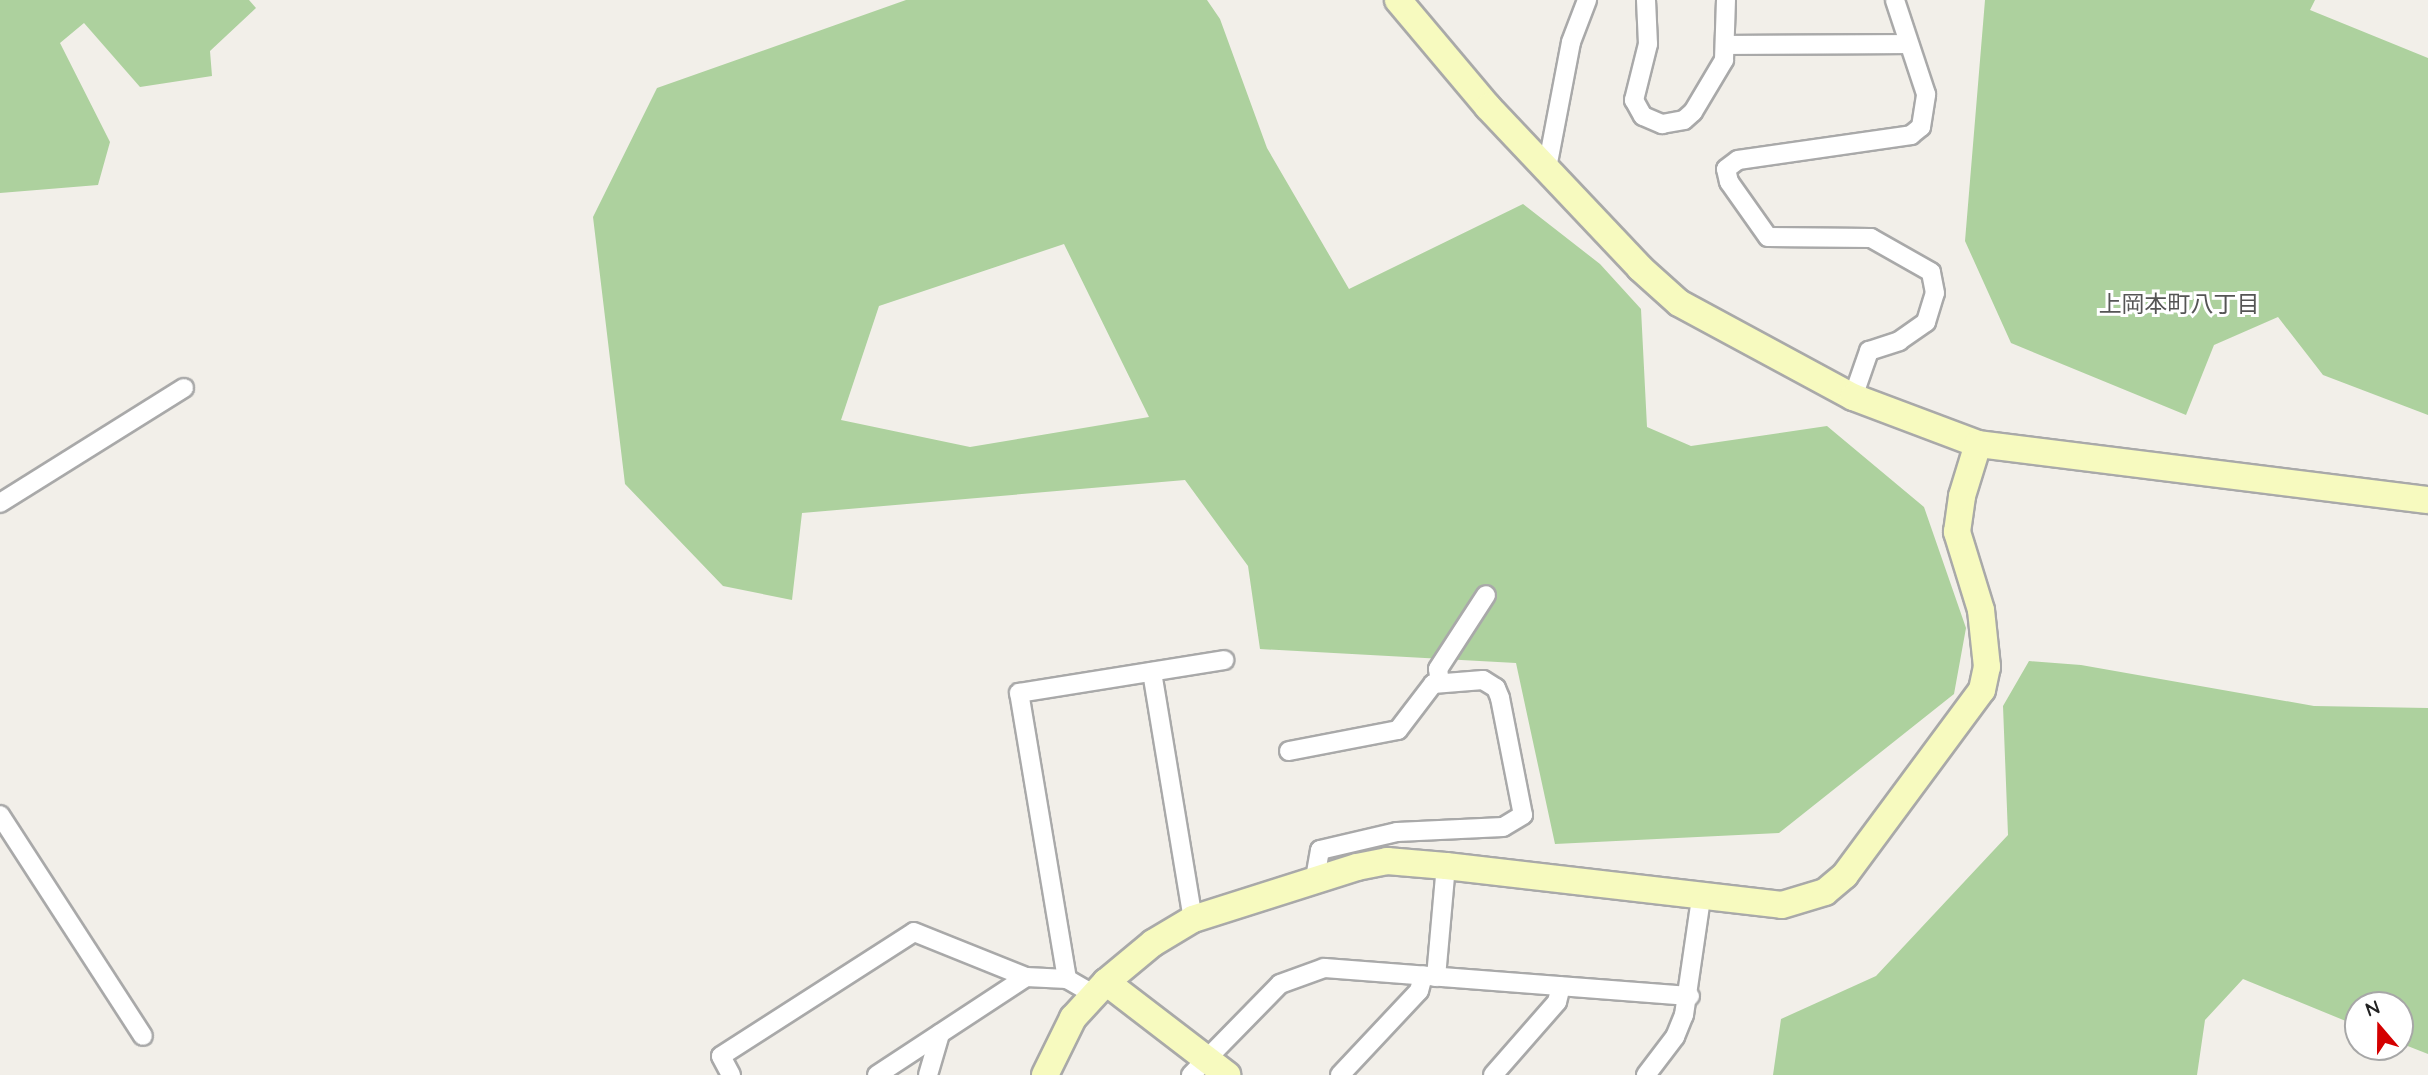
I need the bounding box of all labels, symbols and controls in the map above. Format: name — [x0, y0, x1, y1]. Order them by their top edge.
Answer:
district label: 上岡本町八丁目 — [2099, 290, 2259, 318]
north arrow — [2344, 991, 2414, 1061]
text: N — [2362, 994, 2383, 1022]

